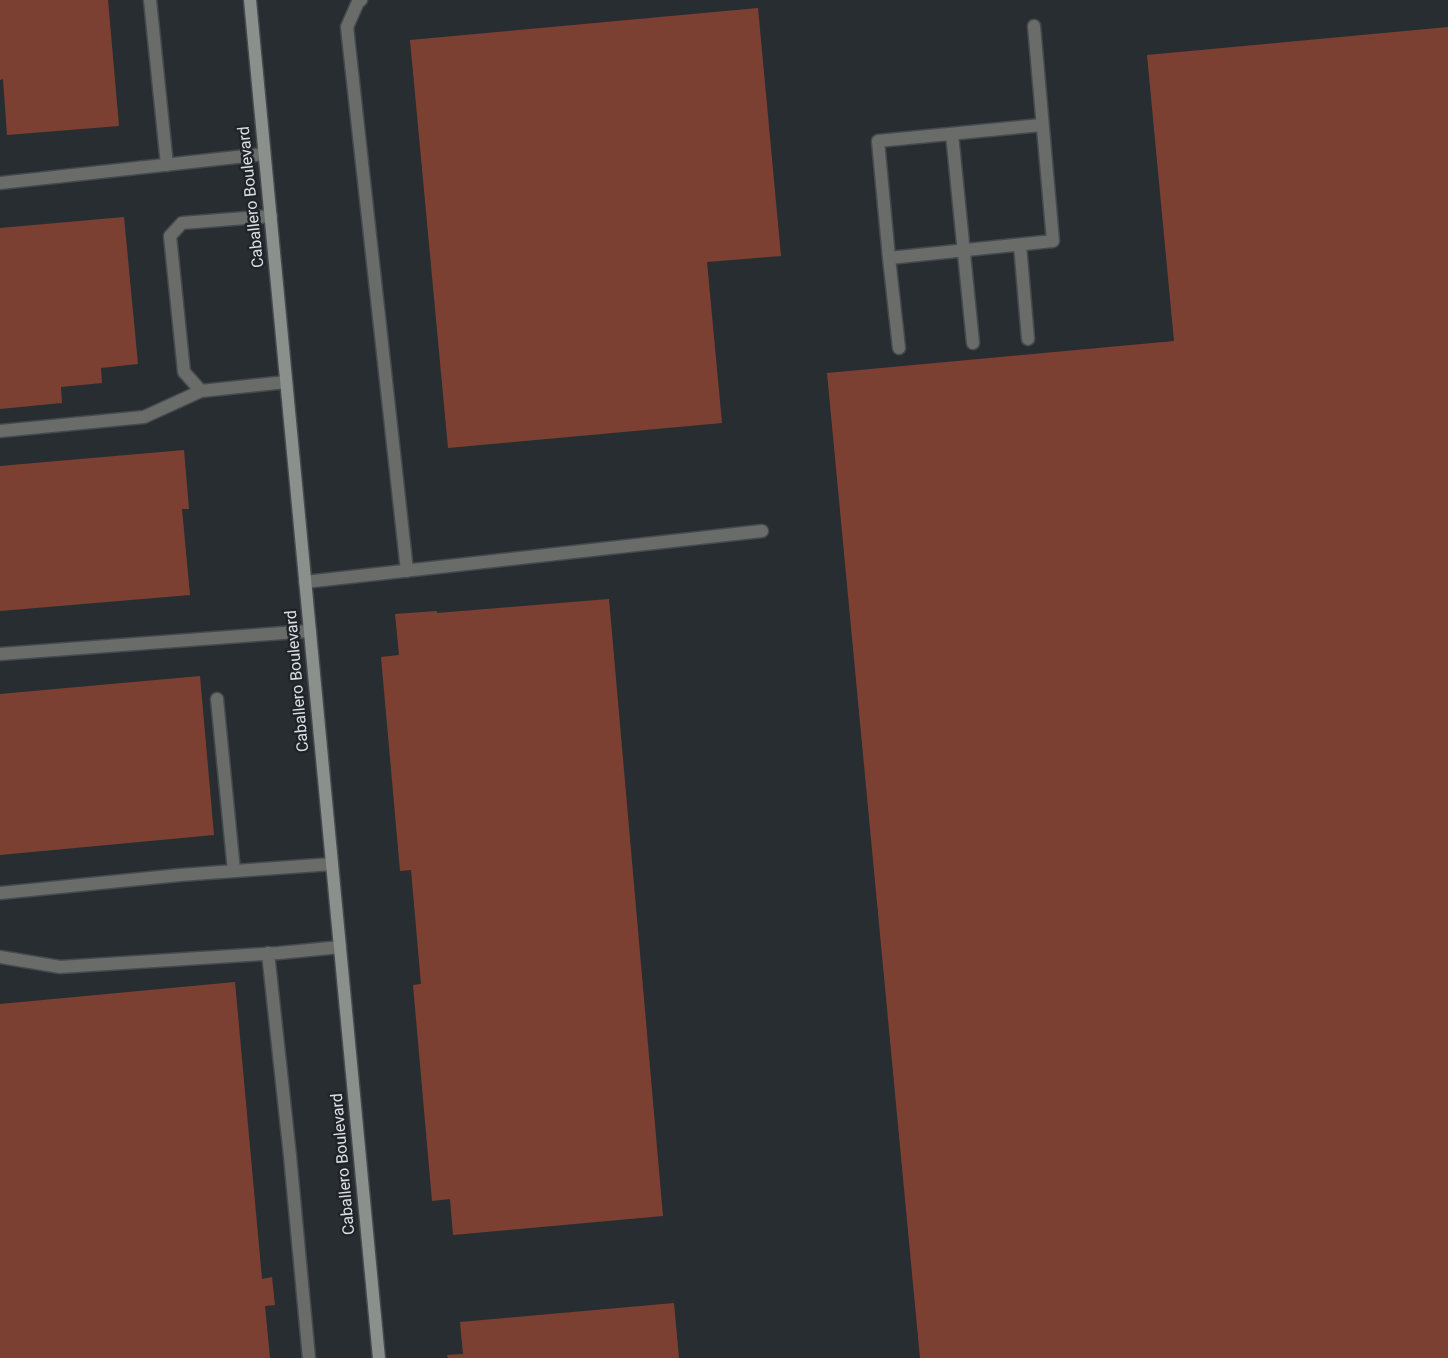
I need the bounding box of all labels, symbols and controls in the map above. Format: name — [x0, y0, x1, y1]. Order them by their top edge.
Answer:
street label: Caballero Boulevard — [235, 125, 269, 269]
street label: Caballero Boulevard — [282, 609, 314, 753]
street label: Caballero Boulevard — [328, 1092, 360, 1236]

